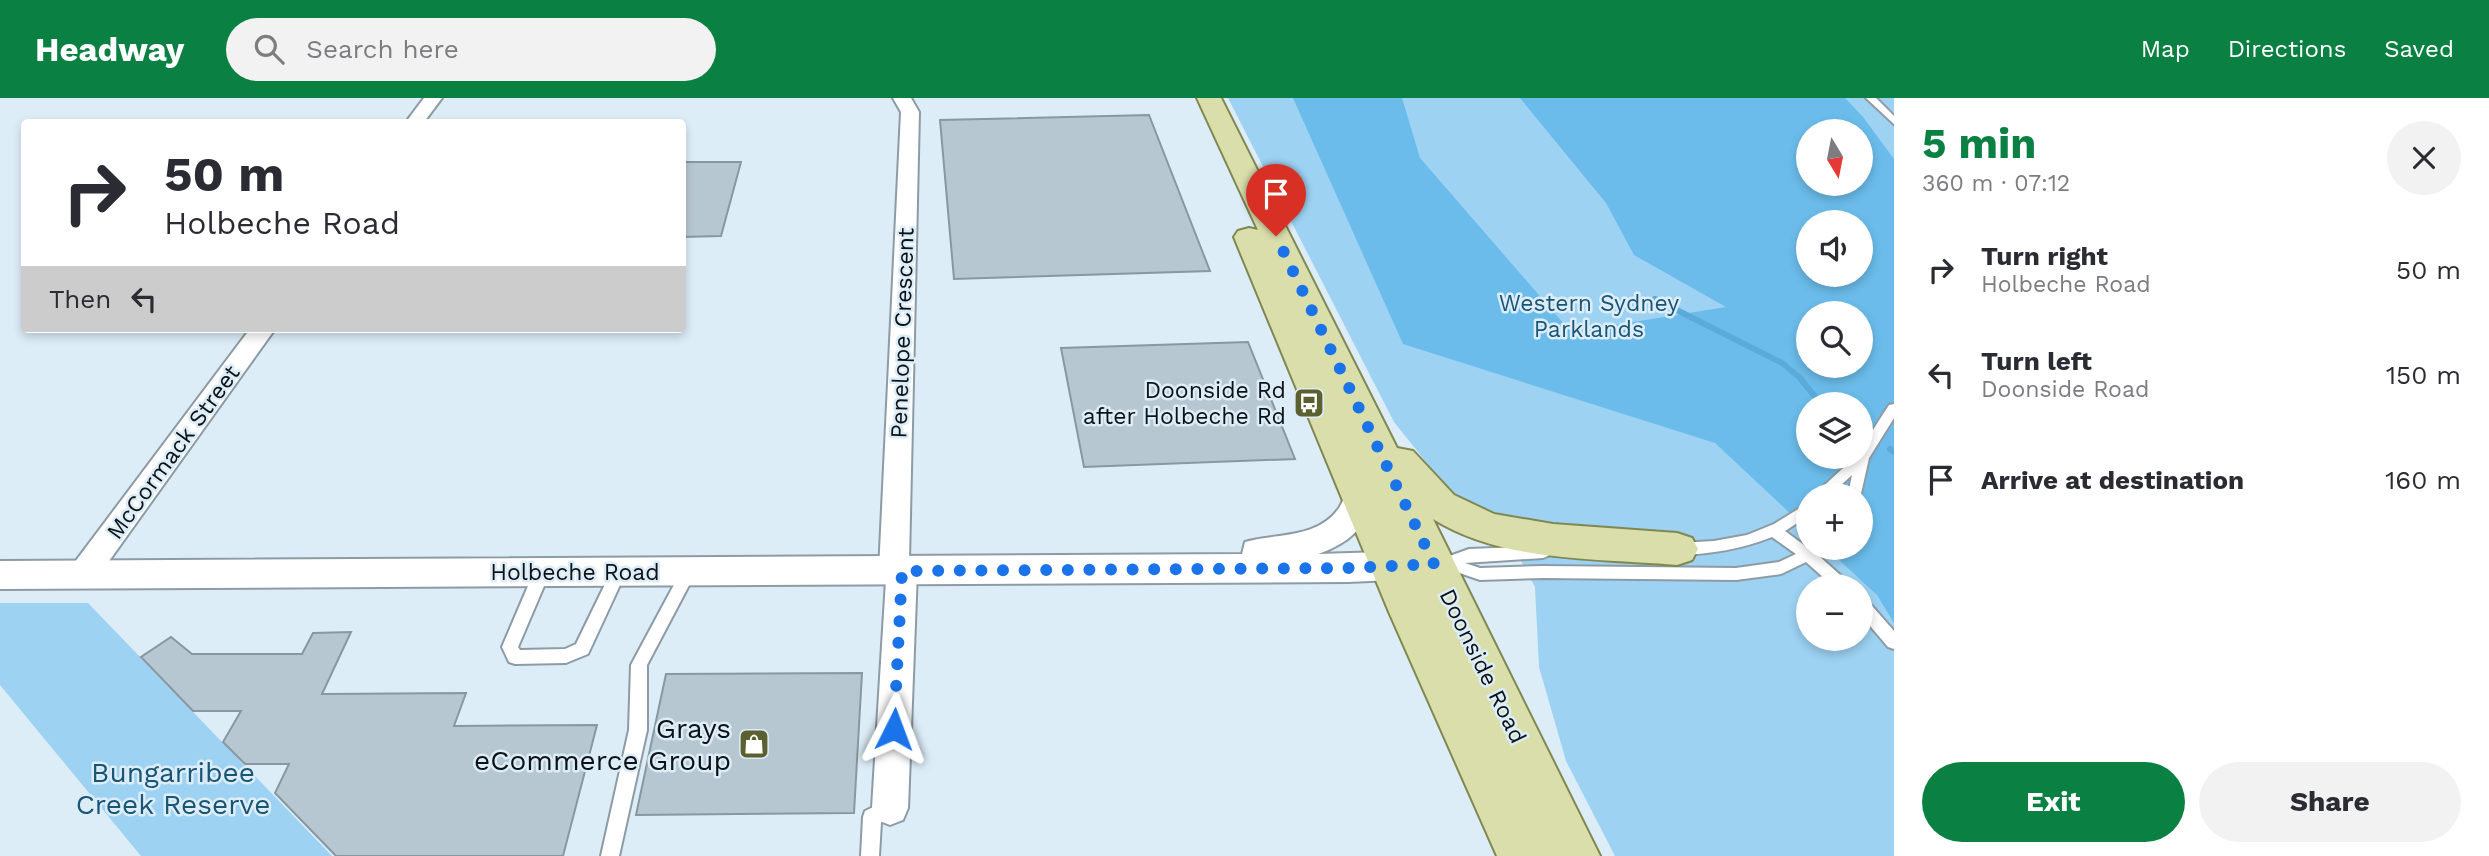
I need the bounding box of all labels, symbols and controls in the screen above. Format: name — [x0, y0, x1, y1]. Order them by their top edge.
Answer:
search box — [226, 18, 716, 81]
text: Headway — [35, 30, 184, 69]
icon: search — [250, 30, 288, 68]
text: Search here — [306, 34, 459, 64]
text: Map — [2141, 35, 2190, 63]
text: Directions — [2228, 35, 2346, 63]
text: Saved — [2384, 35, 2454, 63]
north arrow — [1796, 119, 1872, 196]
map controls — [1796, 119, 1873, 651]
text: 5 min — [1922, 119, 2036, 168]
button: close — [2387, 121, 2461, 195]
text: 50 m — [164, 145, 284, 203]
icon: right — [49, 147, 140, 238]
pin — [1246, 164, 1306, 236]
text: 360 m · 07:12 — [1922, 170, 2070, 197]
icon: arrive — [1257, 175, 1295, 213]
text: Holbeche Road — [164, 204, 400, 242]
button: sound — [1796, 210, 1873, 287]
street label: Penelope Crescent — [885, 227, 920, 439]
text: Turn right — [1981, 241, 2108, 271]
icon: right — [1922, 251, 1960, 289]
text: 50 m — [2396, 255, 2461, 285]
text: Holbeche Road — [1981, 271, 2151, 298]
icon: left — [125, 280, 163, 318]
text: Then — [49, 284, 111, 314]
park label: Western Sydney Parklands — [1499, 290, 1679, 343]
button: search — [1796, 301, 1873, 378]
text: Turn left — [1981, 346, 2092, 376]
icon: left — [1922, 356, 1960, 394]
street label: McCormack Street — [101, 360, 246, 545]
text: 150 m — [2386, 360, 2461, 390]
text: Doonside Road — [1981, 376, 2149, 403]
place label: Doonside Rd after Holbeche Rd — [1083, 377, 1286, 430]
bus stop icon: Doonside Rd after Holbeche Rd — [1292, 386, 1326, 420]
button: layers — [1796, 392, 1873, 469]
icon: arrive — [1922, 461, 1960, 499]
text: Arrive at destination — [1981, 465, 2244, 495]
text: 160 m — [2385, 465, 2461, 495]
button: + — [1796, 483, 1873, 560]
street label: Holbeche Road — [490, 559, 660, 586]
button: − — [1796, 574, 1873, 651]
street label: Doonside Road — [1434, 585, 1532, 748]
position arrow — [857, 692, 931, 766]
place label: Grays eCommerce Group — [474, 712, 731, 777]
shop icon: Grays eCommerce Group — [737, 727, 771, 761]
park label: Bungarribee Creek Reserve — [76, 756, 270, 821]
button: Exit — [1922, 762, 2185, 842]
button: Share — [2199, 762, 2461, 842]

